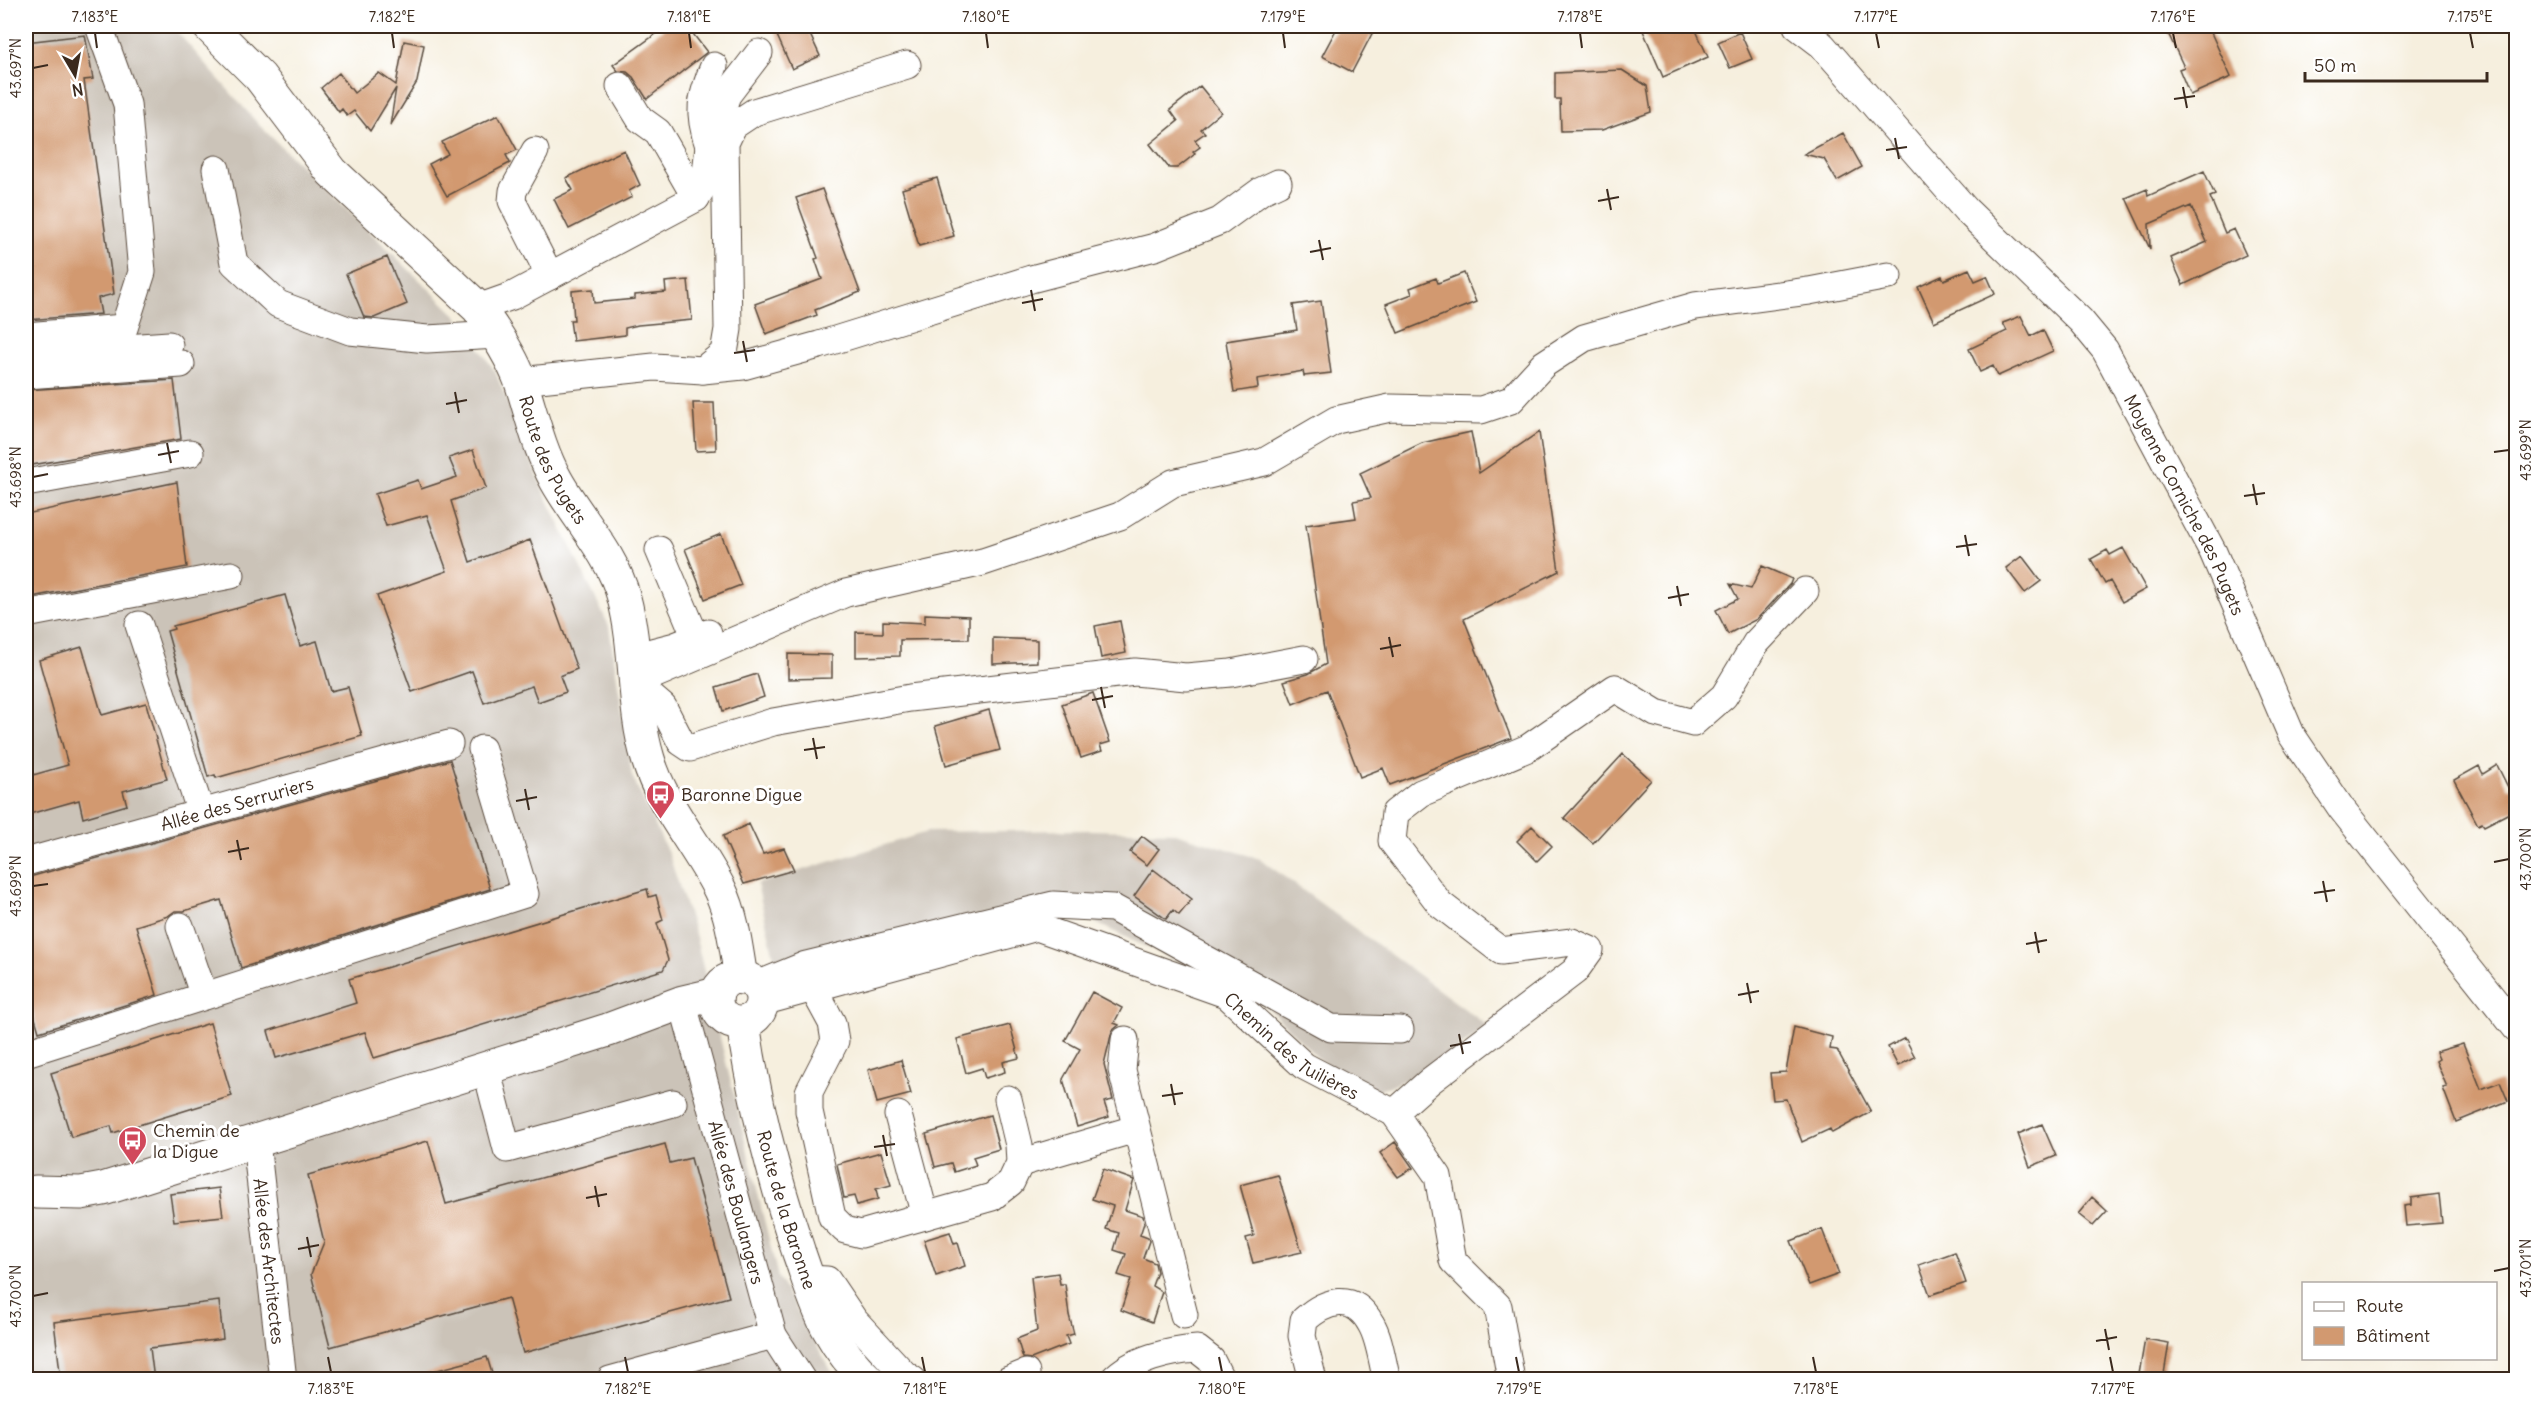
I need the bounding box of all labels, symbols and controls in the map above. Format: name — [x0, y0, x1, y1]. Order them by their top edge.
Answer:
text: 7.183°E — [72, 7, 119, 26]
text: 7.182°E — [369, 7, 415, 26]
text: 7.181°E — [667, 7, 711, 26]
text: 7.180°E — [962, 7, 1010, 26]
text: 7.179°E — [1260, 7, 1306, 26]
text: 7.178°E — [1557, 7, 1603, 26]
text: 7.177°E — [1854, 7, 1898, 26]
text: 7.176°E — [2150, 7, 2196, 26]
text: 7.175°E — [2447, 7, 2493, 26]
text: 43.697°N — [6, 38, 25, 98]
north arrow — [45, 45, 105, 105]
scale bar — [2305, 45, 2486, 83]
text: 50 m — [2314, 54, 2356, 77]
text: N — [70, 79, 85, 101]
street label: Moyenne Corniche des Pugets — [2119, 390, 2250, 618]
street label: Route des Pugets — [514, 393, 593, 528]
text: 43.699°N — [2516, 419, 2535, 481]
text: 43.698°N — [6, 446, 25, 508]
street label: Allée des Serruriers — [158, 771, 316, 835]
bus stop icon: Baronne Digue — [644, 778, 676, 820]
place label: Baronne Digue — [681, 783, 802, 806]
text: 43.700°N — [2516, 828, 2535, 890]
text: 43.699°N — [6, 855, 25, 917]
street label: Chemin des Tuilières — [1220, 987, 1363, 1104]
street label: Allée des Boulangers — [704, 1118, 770, 1287]
place label: Chemin de la Digue — [153, 1119, 240, 1163]
bus stop icon: Chemin de la Digue — [116, 1124, 148, 1166]
street label: Route de la Baronne — [752, 1128, 822, 1292]
street label: Allée des Architectes — [249, 1177, 290, 1345]
text: 43.701°N — [2516, 1239, 2535, 1297]
text: 43.700°N — [6, 1265, 25, 1327]
legend — [2302, 1282, 2497, 1360]
text: Route — [2356, 1294, 2404, 1317]
text: Bâtiment — [2356, 1324, 2430, 1347]
text: 7.183°E — [308, 1379, 355, 1398]
text: 7.182°E — [605, 1379, 651, 1398]
text: 7.181°E — [903, 1379, 947, 1398]
text: 7.180°E — [1198, 1379, 1246, 1398]
text: 7.179°E — [1496, 1379, 1542, 1398]
text: 7.178°E — [1793, 1379, 1839, 1398]
text: 7.177°E — [2091, 1379, 2135, 1398]

